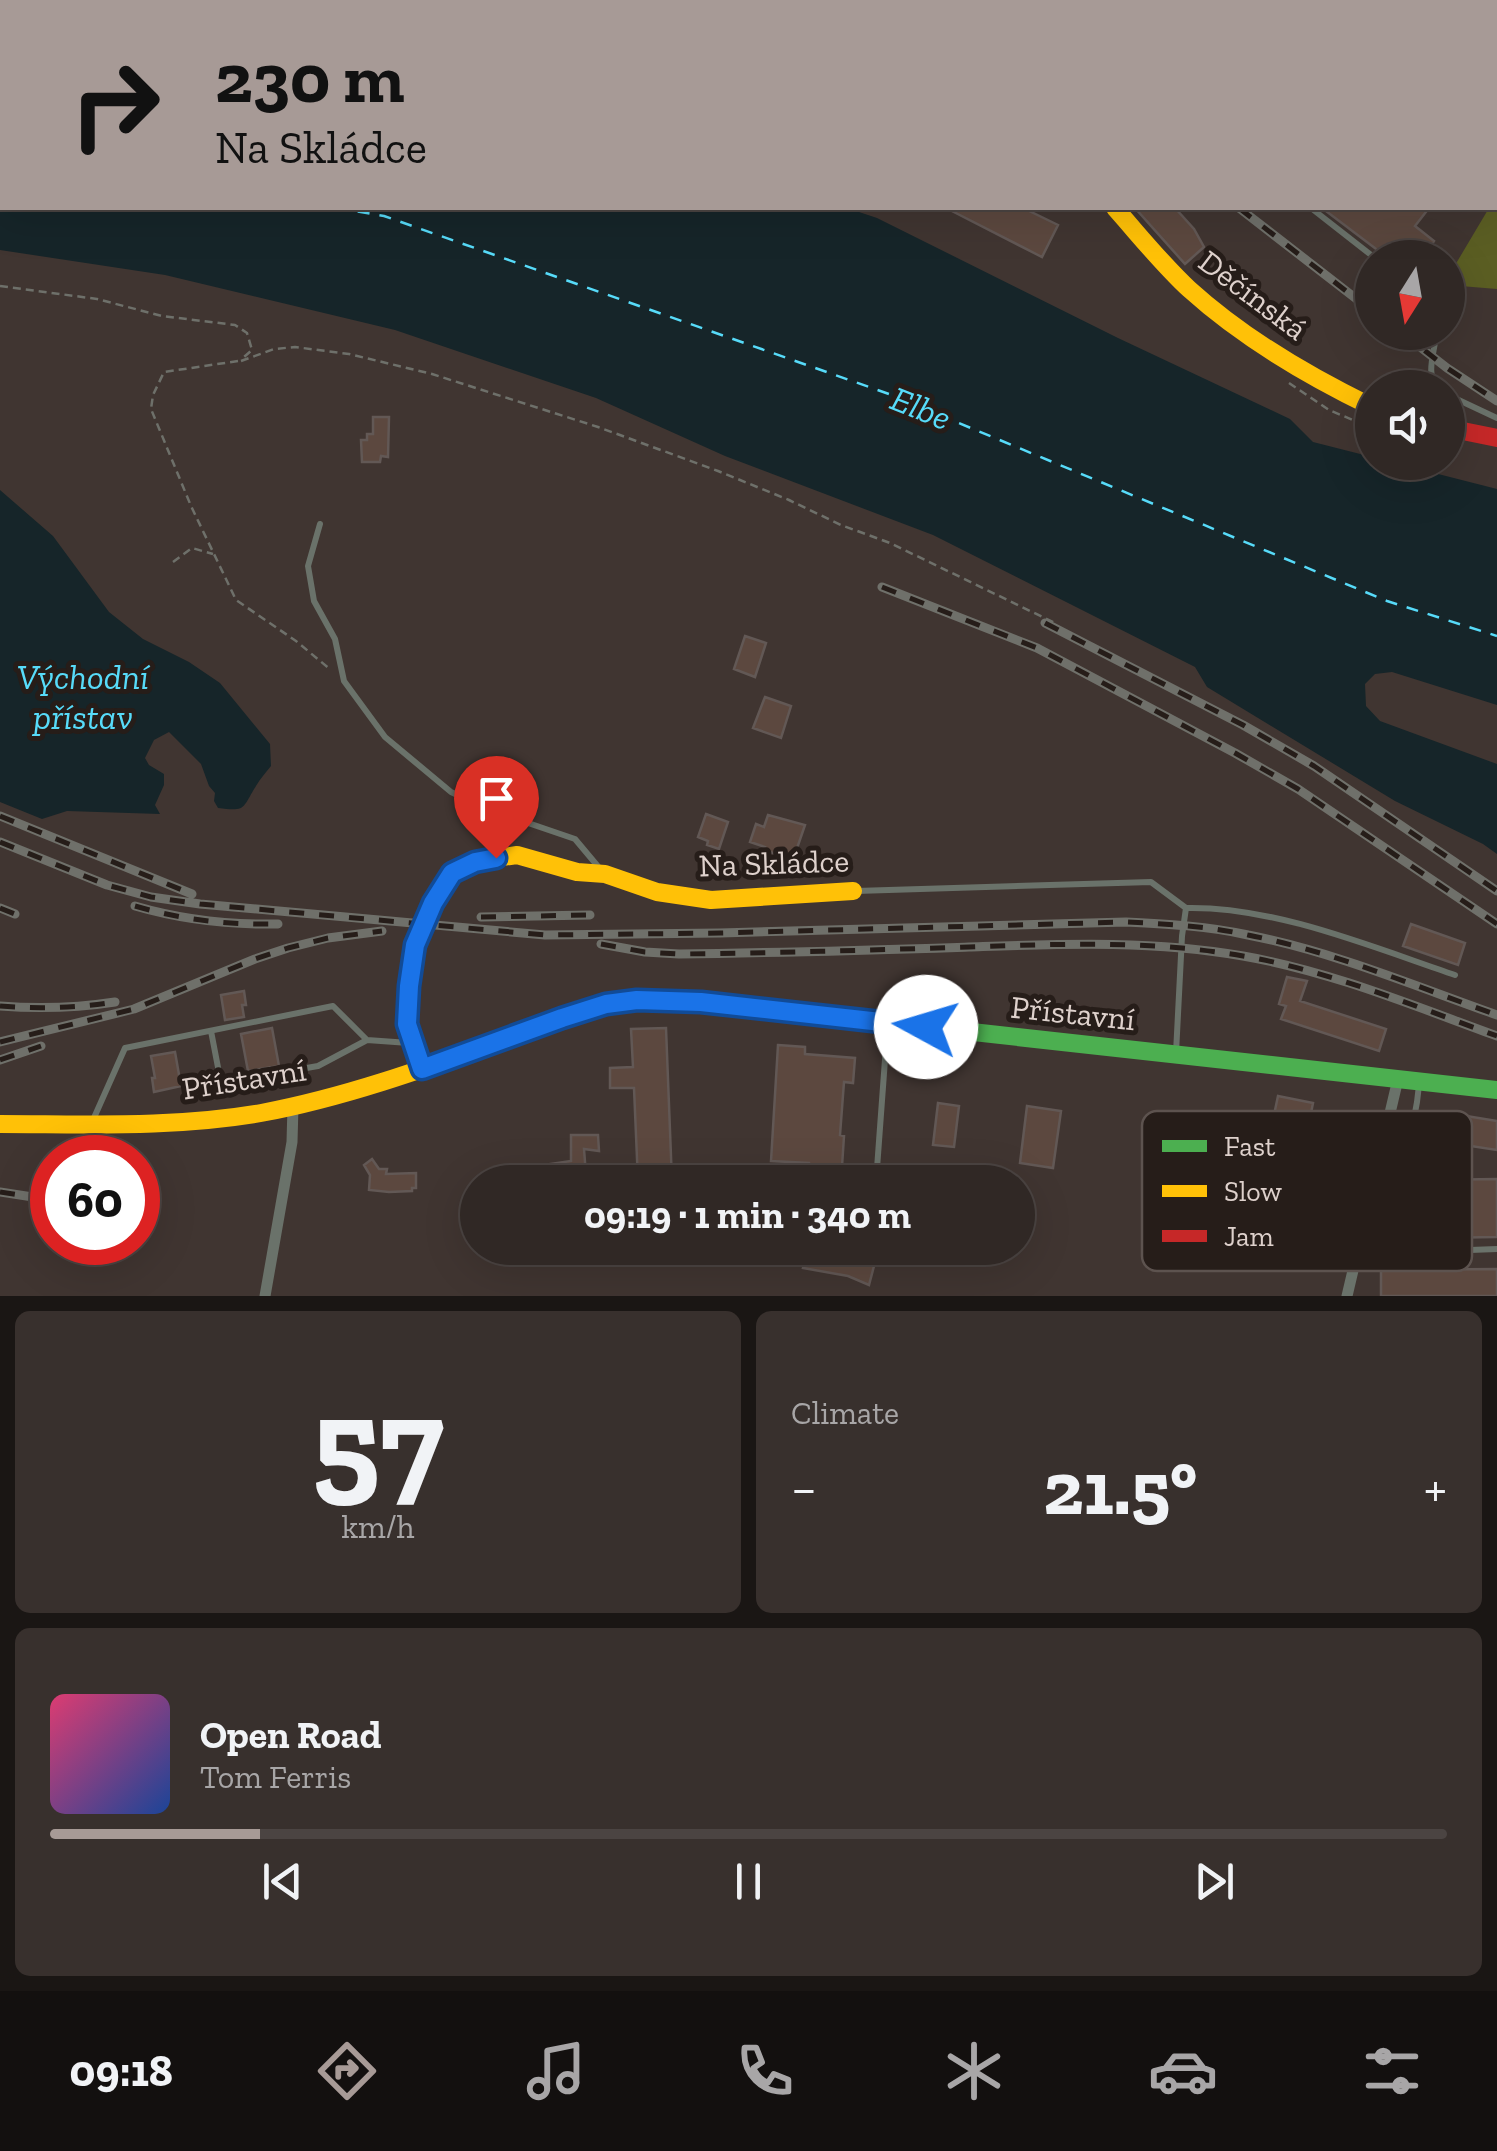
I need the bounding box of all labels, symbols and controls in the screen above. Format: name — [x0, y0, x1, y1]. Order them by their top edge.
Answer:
text: 230 m — [215, 36, 405, 120]
icon: right — [50, 40, 180, 170]
text: Na Skládce — [215, 121, 427, 175]
north arrow — [1355, 240, 1465, 350]
map controls — [1355, 240, 1465, 480]
street label: Děčínská — [1191, 242, 1315, 348]
button: sound — [1355, 370, 1465, 480]
water label: Elbe — [885, 377, 957, 439]
water label: Východní přístav — [17, 656, 151, 738]
pin — [454, 756, 539, 859]
icon: arrive — [469, 771, 524, 826]
street label: Na Skládce — [698, 841, 850, 885]
position arrow — [874, 975, 978, 1079]
street label: Přístavní — [1009, 988, 1137, 1038]
street label: Přístavní — [179, 1050, 309, 1108]
legend — [1142, 1111, 1472, 1271]
text: Fast — [1224, 1130, 1276, 1163]
speed limit sign: 60 — [30, 1135, 160, 1265]
text: Slow — [1224, 1175, 1282, 1208]
text: 09:19 · 1 min · 340 m — [584, 1192, 911, 1238]
text: Jam — [1224, 1220, 1274, 1253]
text: 57 — [312, 1365, 444, 1521]
text: Climate — [791, 1394, 899, 1432]
text: 21.5° — [1043, 1443, 1197, 1533]
text: − — [791, 1455, 817, 1521]
text: + — [1424, 1455, 1447, 1521]
text: km/h — [341, 1508, 415, 1546]
text: Open Road — [200, 1712, 382, 1758]
text: Tom Ferris — [200, 1758, 351, 1796]
icon: previous — [255, 1854, 310, 1909]
icon: pause — [721, 1854, 776, 1909]
icon: next — [1187, 1854, 1242, 1909]
icon: directions — [312, 2036, 382, 2106]
icon: music — [521, 2036, 591, 2106]
icon: phone — [730, 2036, 800, 2106]
icon: climate — [939, 2036, 1009, 2106]
icon: car — [1148, 2036, 1218, 2106]
icon: filters — [1357, 2036, 1427, 2106]
text: 09:18 — [70, 2044, 173, 2098]

